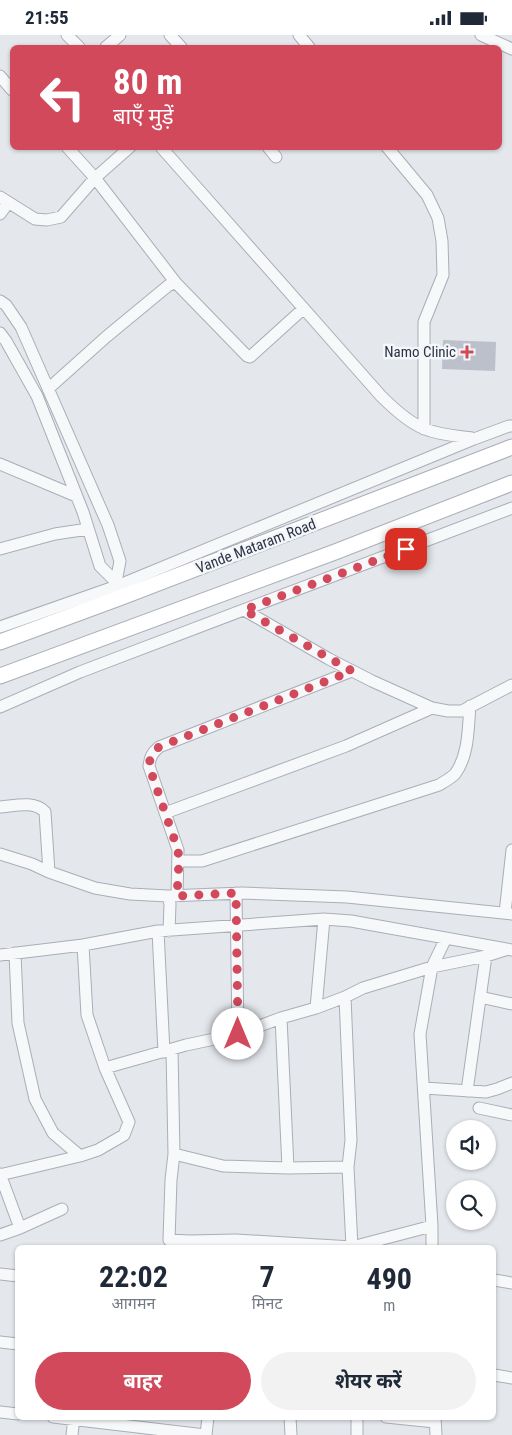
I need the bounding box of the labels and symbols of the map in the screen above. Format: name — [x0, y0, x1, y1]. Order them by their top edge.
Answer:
place label: Namo Clinic — [384, 343, 456, 361]
marker: Namo Clinic — [460, 345, 474, 359]
street label: Vande Mataram Road — [194, 515, 318, 577]
pin — [385, 528, 427, 570]
position arrow — [211, 1007, 263, 1059]

